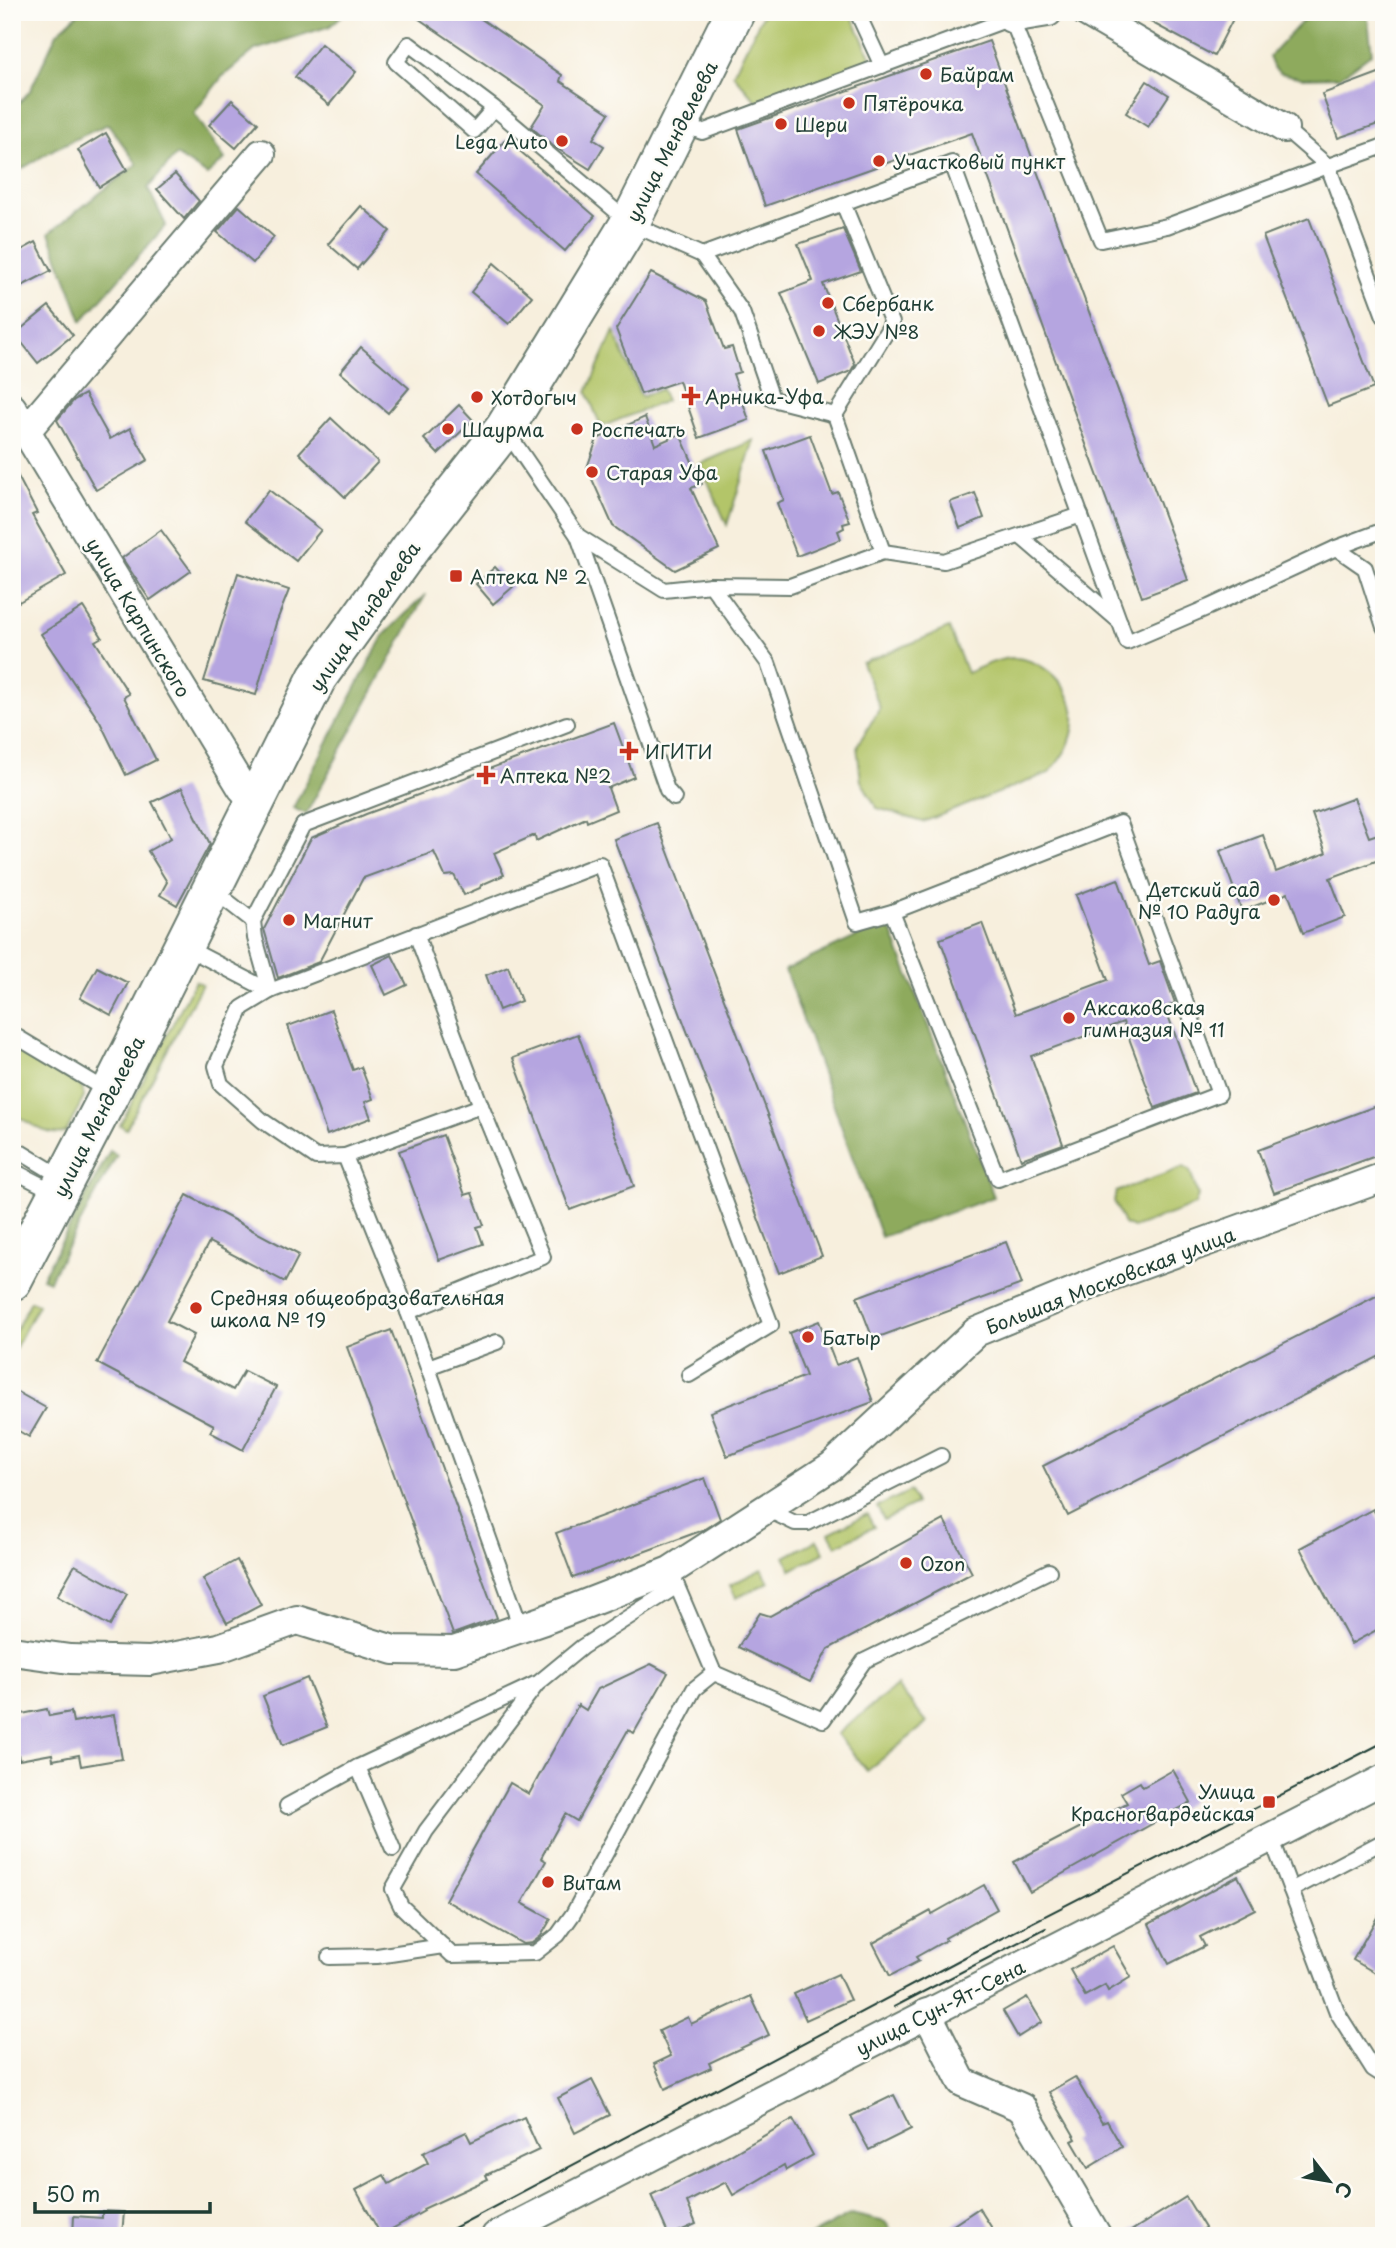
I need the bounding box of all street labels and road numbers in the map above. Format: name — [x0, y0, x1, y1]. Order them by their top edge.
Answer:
street label: улица Менделеева — [618, 55, 724, 226]
street label: улица Карпинского — [80, 532, 198, 702]
street label: улица Менделеева — [302, 535, 426, 697]
street label: улица Менделеева — [45, 1030, 151, 1201]
street label: Большая Московская улица — [981, 1219, 1239, 1341]
street label: улица Сун-Ят-Сена — [850, 1952, 1030, 2062]

